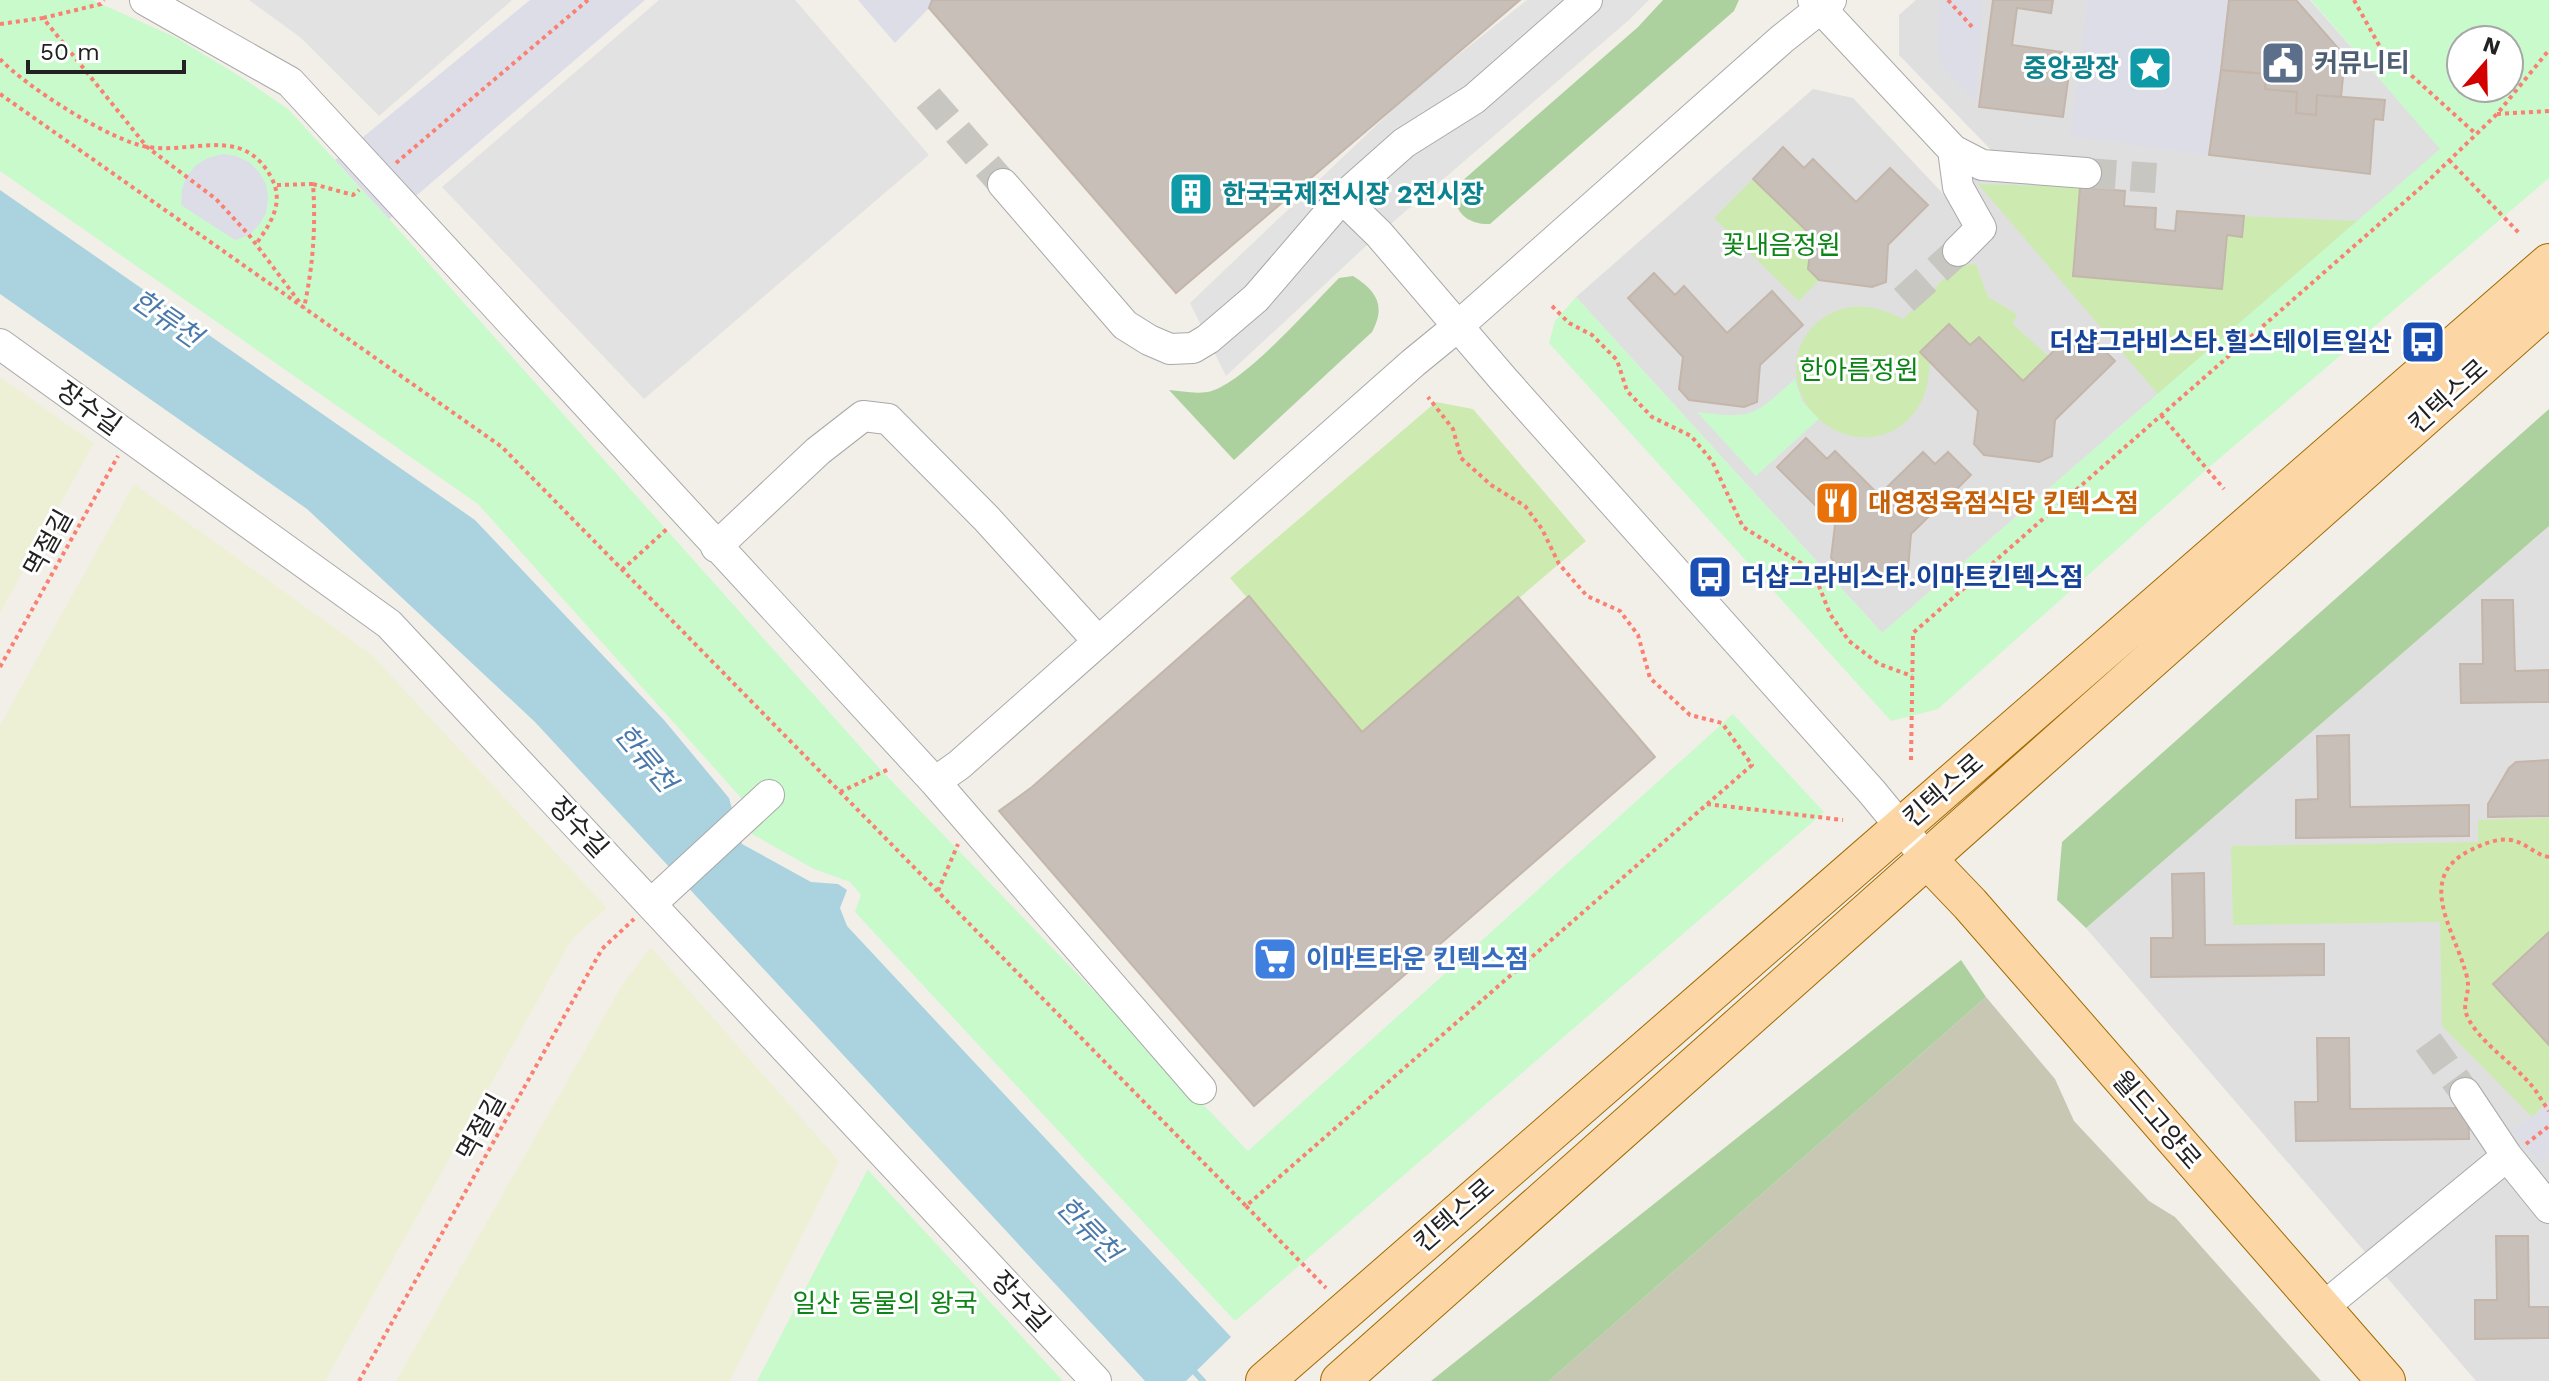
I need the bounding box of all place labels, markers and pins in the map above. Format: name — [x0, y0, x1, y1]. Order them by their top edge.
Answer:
public building icon: 커뮤니티 — [2259, 39, 2307, 87]
place icon: 중앙광장 — [2126, 44, 2174, 92]
place label: 커뮤니티 — [2314, 48, 2410, 78]
place label: 중앙광장 — [2023, 53, 2119, 83]
building icon: 한국국제전시장 2전시장 — [1167, 170, 1215, 218]
place label: 한국국제전시장 2전시장 — [1222, 179, 1484, 209]
bus stop icon: 더샵그라비스타.힐스테이트일산 — [2399, 318, 2447, 366]
place label: 더샵그라비스타.힐스테이트일산 — [2050, 327, 2392, 357]
restaurant icon: 대영정육점식당 킨텍스점 — [1813, 479, 1861, 527]
place label: 대영정육점식당 킨텍스점 — [1868, 488, 2139, 518]
bus stop icon: 더샵그라비스타.이마트킨텍스점 — [1686, 553, 1734, 601]
place label: 더샵그라비스타.이마트킨텍스점 — [1741, 562, 2083, 592]
supermarket icon: 이마트타운 킨텍스점 — [1251, 935, 1299, 983]
place label: 이마트타운 킨텍스점 — [1306, 944, 1529, 974]

